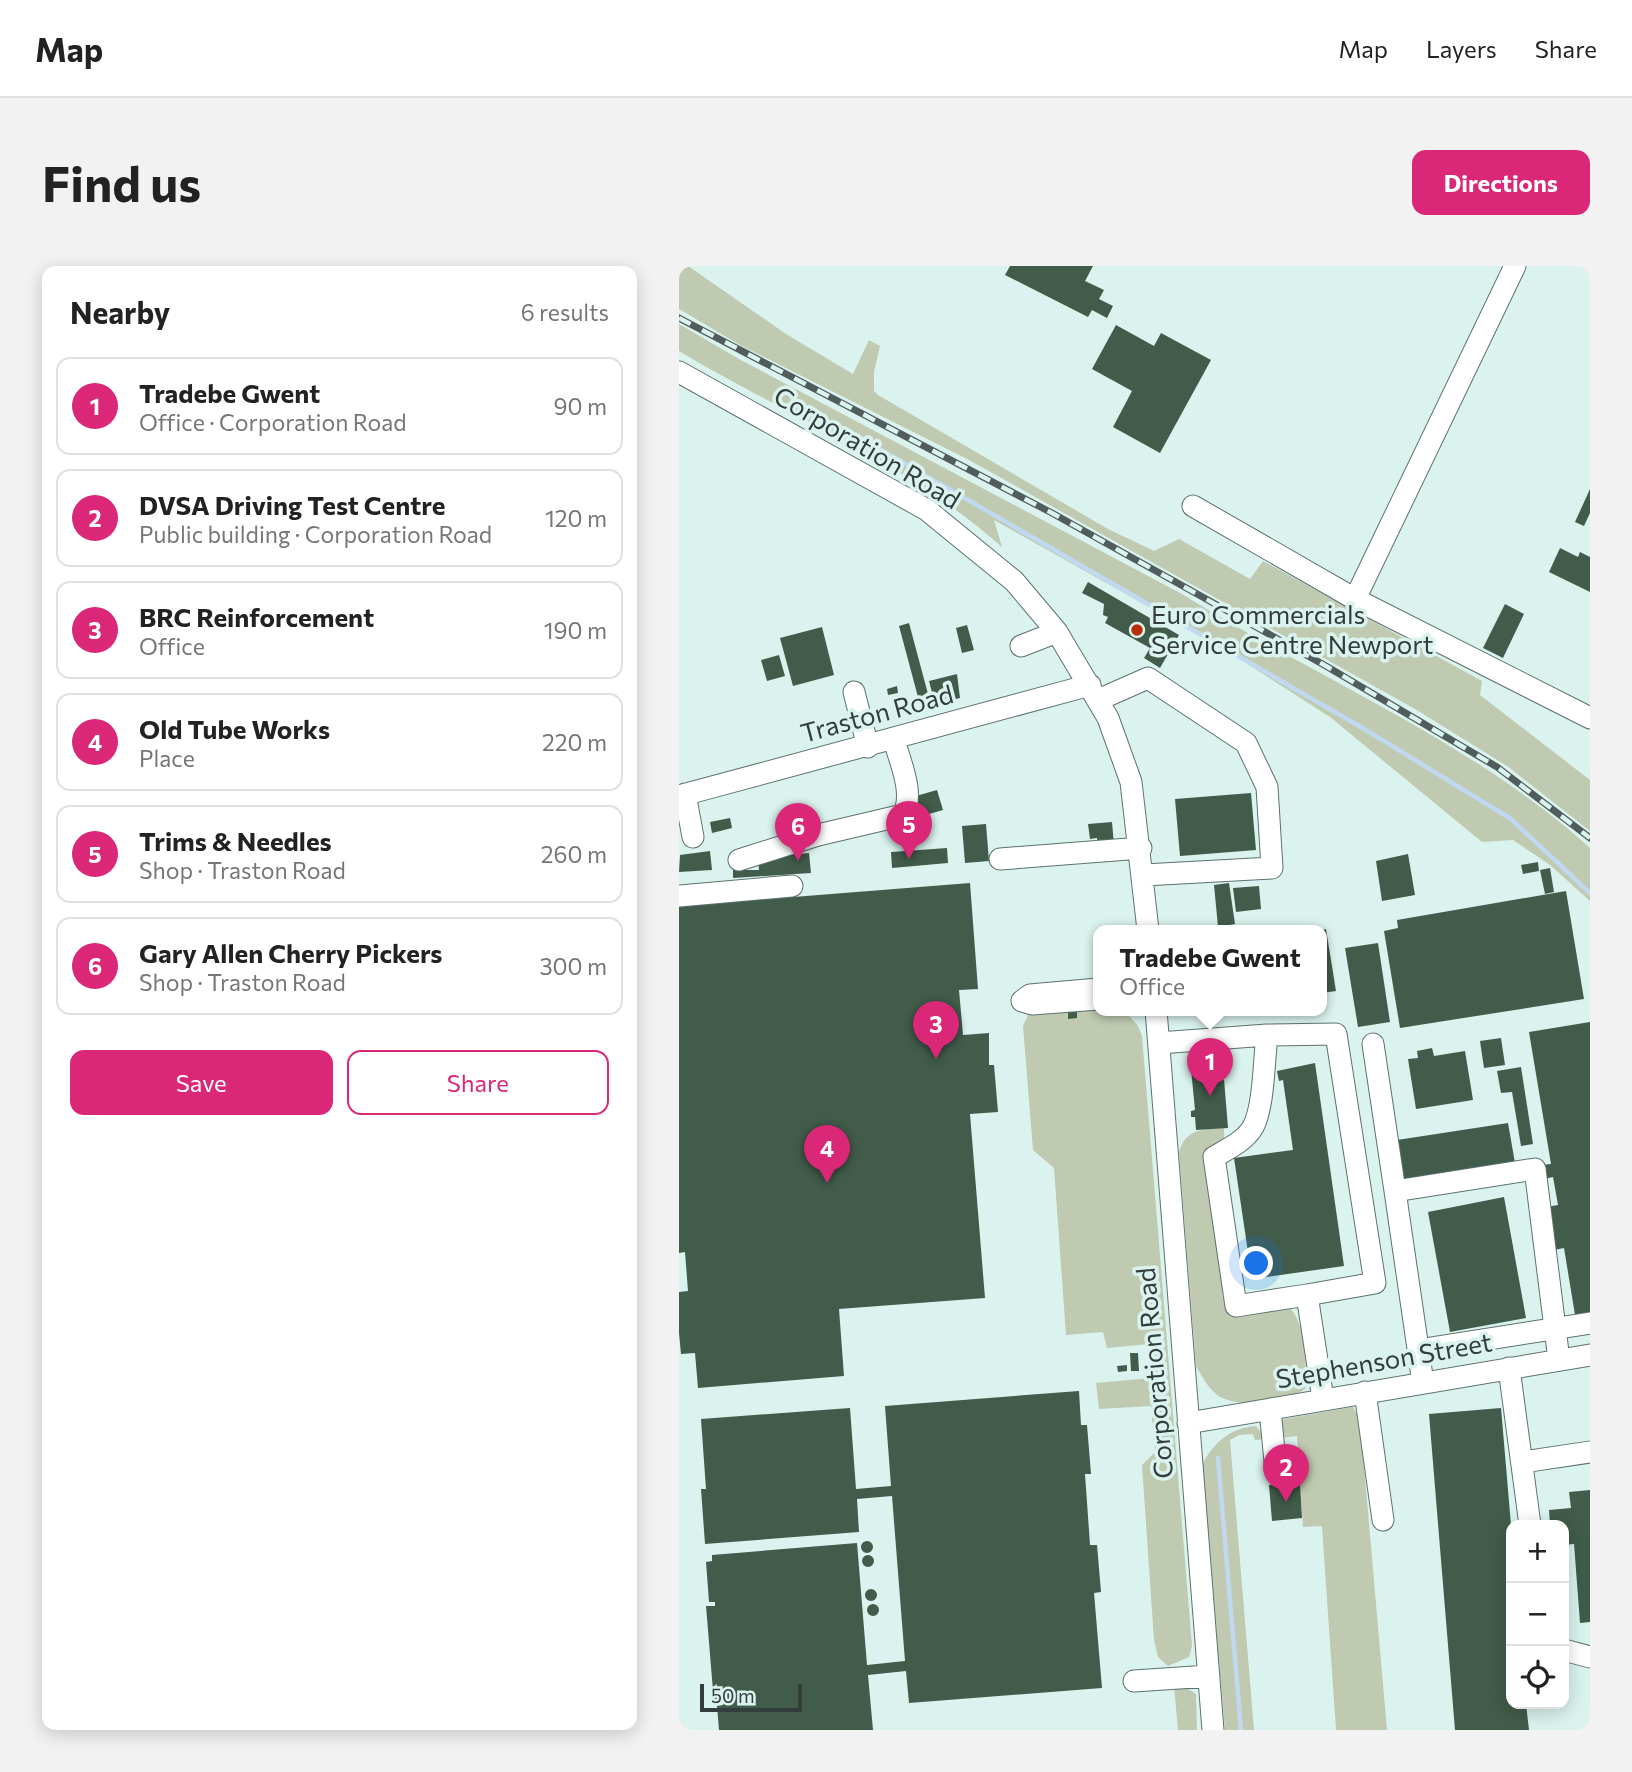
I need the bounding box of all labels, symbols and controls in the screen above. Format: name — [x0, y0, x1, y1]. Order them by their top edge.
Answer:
text: Map — [35, 28, 103, 69]
text: Map — [1339, 34, 1388, 63]
text: Layers — [1426, 34, 1497, 63]
text: Share — [1535, 34, 1597, 63]
button: Directions — [1412, 150, 1590, 215]
text: Find us — [42, 152, 201, 212]
text: Nearby — [70, 293, 170, 330]
text: 6 results — [521, 298, 609, 326]
text: Tradebe Gwent — [139, 377, 320, 408]
street label: Corporation Road — [769, 379, 967, 515]
text: 1 — [90, 392, 100, 420]
text: 90 m — [554, 392, 607, 420]
text: Office · Corporation Road — [139, 408, 407, 436]
text: DVSA Driving Test Centre — [139, 489, 445, 520]
text: 2 — [88, 504, 102, 532]
text: 120 m — [545, 504, 607, 532]
text: Public building · Corporation Road — [139, 520, 492, 548]
place label: Euro Commercials Service Centre Newport — [1151, 598, 1433, 659]
text: BRC Reinforcement — [139, 601, 374, 632]
text: 3 — [88, 616, 102, 644]
text: 190 m — [544, 616, 607, 644]
marker: Euro Commercials Service Centre Newport — [1129, 622, 1145, 638]
text: Office — [139, 632, 205, 660]
street label: Traston Road — [797, 677, 956, 748]
text: Old Tube Works — [139, 713, 330, 744]
text: 4 — [88, 728, 102, 756]
text: 220 m — [542, 728, 607, 756]
text: Place — [139, 744, 195, 772]
pin: 5 — [886, 801, 932, 859]
pin: 6 — [775, 803, 821, 861]
text: Trims & Needles — [139, 825, 332, 856]
text: 5 — [88, 840, 102, 868]
text: 260 m — [541, 840, 607, 868]
text: Shop · Traston Road — [139, 856, 346, 884]
popup — [1093, 925, 1327, 1016]
text: Gary Allen Cherry Pickers — [139, 937, 443, 968]
text: Tradebe Gwent — [1119, 941, 1301, 972]
text: 6 — [88, 952, 102, 980]
text: 300 m — [539, 952, 607, 980]
text: Shop · Traston Road — [139, 968, 346, 996]
text: Office — [1119, 972, 1185, 1000]
pin: 3 — [913, 1001, 959, 1059]
pin: 1 — [1187, 1038, 1233, 1096]
button: Save — [70, 1050, 333, 1115]
button: Share — [347, 1050, 609, 1115]
pin: 4 — [804, 1125, 850, 1183]
your location — [1239, 1246, 1273, 1280]
street label: Corporation Road — [1129, 1266, 1178, 1480]
street label: Stephenson Street — [1273, 1325, 1494, 1394]
pin: 2 — [1263, 1444, 1309, 1502]
map controls — [1506, 1520, 1569, 1709]
button: + — [1506, 1520, 1569, 1583]
button: − — [1506, 1583, 1569, 1646]
button: locate — [1506, 1646, 1569, 1709]
scale bar — [700, 1681, 801, 1713]
text: 50 m — [711, 1684, 755, 1707]

